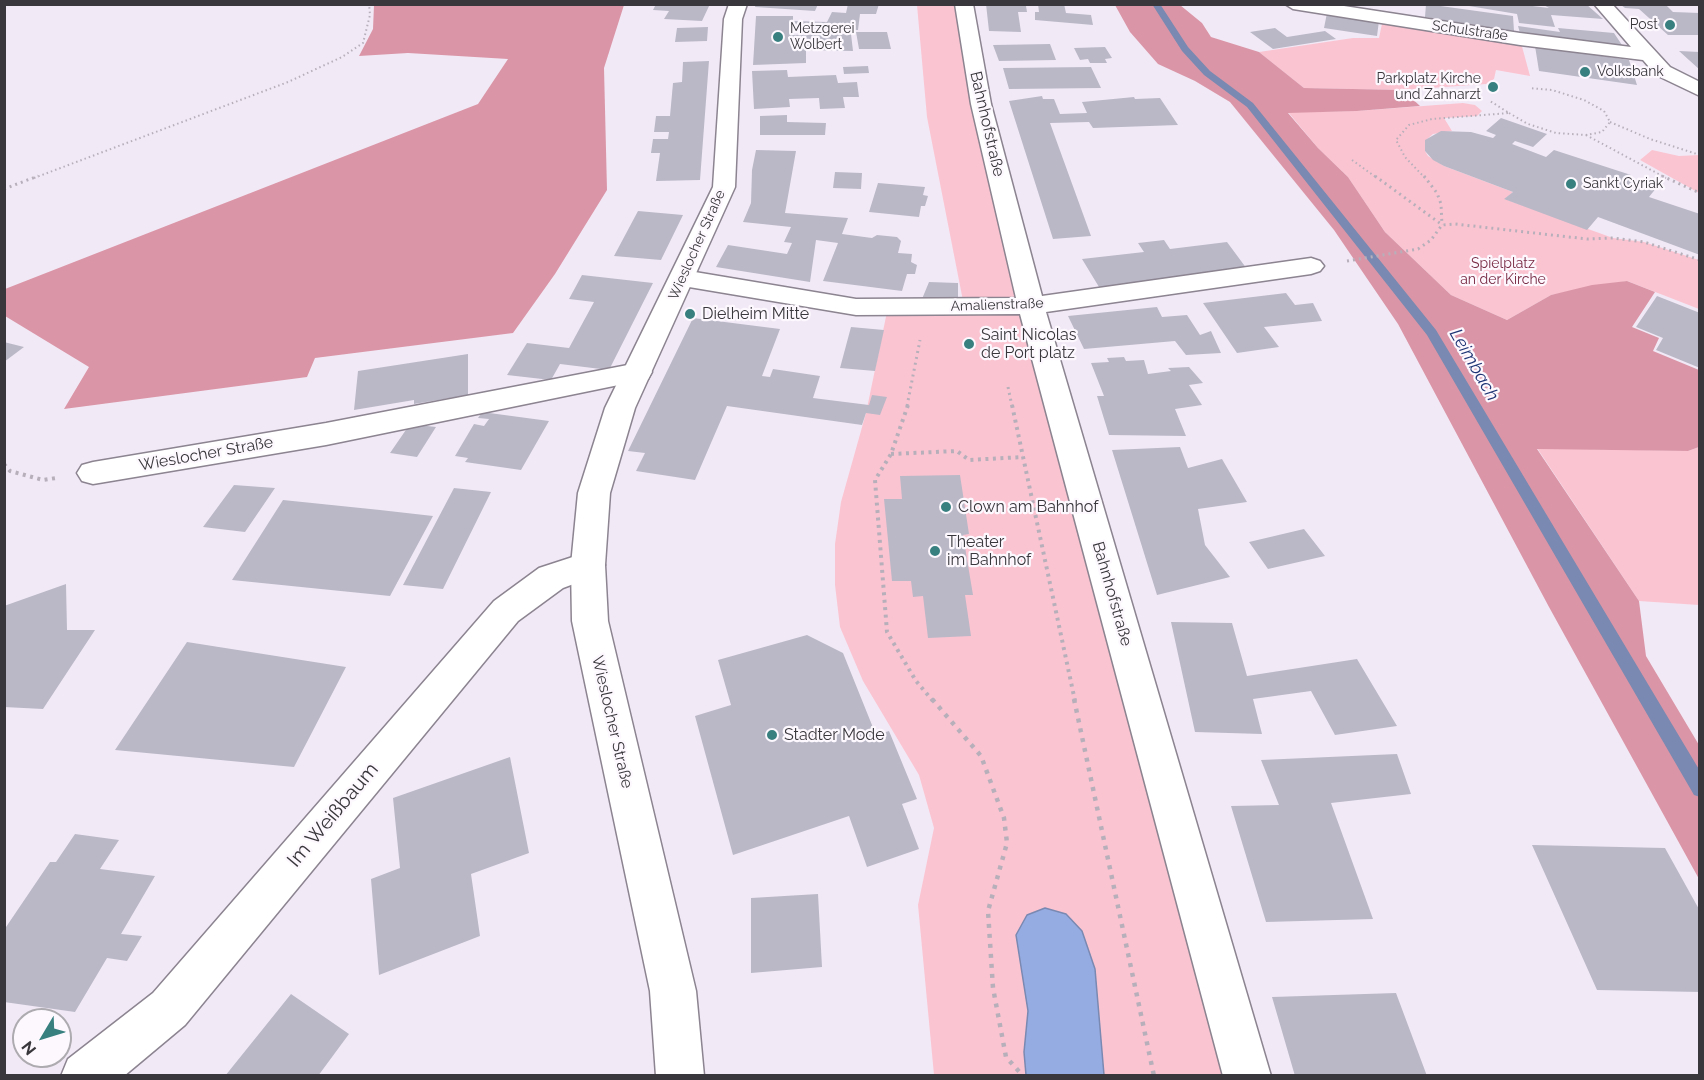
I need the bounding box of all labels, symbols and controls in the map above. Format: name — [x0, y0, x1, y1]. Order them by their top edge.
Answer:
street label: Schulstraße — [1431, 17, 1509, 45]
place label: Post — [1630, 17, 1658, 33]
marker: Post — [1663, 18, 1677, 32]
place label: Metzgerei Wolbert — [790, 21, 855, 54]
marker: Metzgerei Wolbert — [771, 30, 785, 44]
place label: Volksbank — [1597, 64, 1664, 80]
marker: Volksbank — [1578, 65, 1592, 79]
street label: Bahnhofstraße — [966, 69, 1008, 179]
place label: Parkplatz Kirche und Zahnarzt — [1376, 71, 1481, 104]
marker: Parkplatz Kirche und Zahnarzt — [1486, 80, 1500, 94]
place label: Sankt Cyriak — [1583, 176, 1663, 192]
marker: Sankt Cyriak — [1564, 177, 1578, 191]
street label: Wieslocher Straße — [665, 187, 729, 303]
park label: Spielplatz an der Kirche — [1460, 256, 1546, 288]
street label: Amalienstraße — [950, 295, 1044, 315]
place label: Dielheim Mitte — [702, 304, 809, 324]
marker: Dielheim Mitte — [683, 307, 697, 321]
place label: Saint Nicolas de Port platz — [981, 325, 1076, 363]
water label: Leimbach — [1445, 325, 1503, 405]
marker: Saint Nicolas de Port platz — [962, 337, 976, 351]
street label: Wieslocher Straße — [137, 433, 275, 475]
place label: Clown am Bahnhof — [958, 497, 1098, 517]
marker: Clown am Bahnhof — [939, 500, 953, 514]
place label: Theater im Bahnhof — [947, 532, 1031, 570]
street label: Bahnhofstraße — [1088, 540, 1136, 648]
marker: Theater im Bahnhof — [928, 544, 942, 558]
street label: Wieslocher Straße — [587, 654, 637, 790]
place label: Stadter Mode — [784, 725, 885, 745]
marker: Stadter Mode — [765, 728, 779, 742]
street label: Im Weißbaum — [282, 758, 384, 872]
north arrow — [12, 1008, 72, 1068]
text: N — [18, 1037, 40, 1059]

